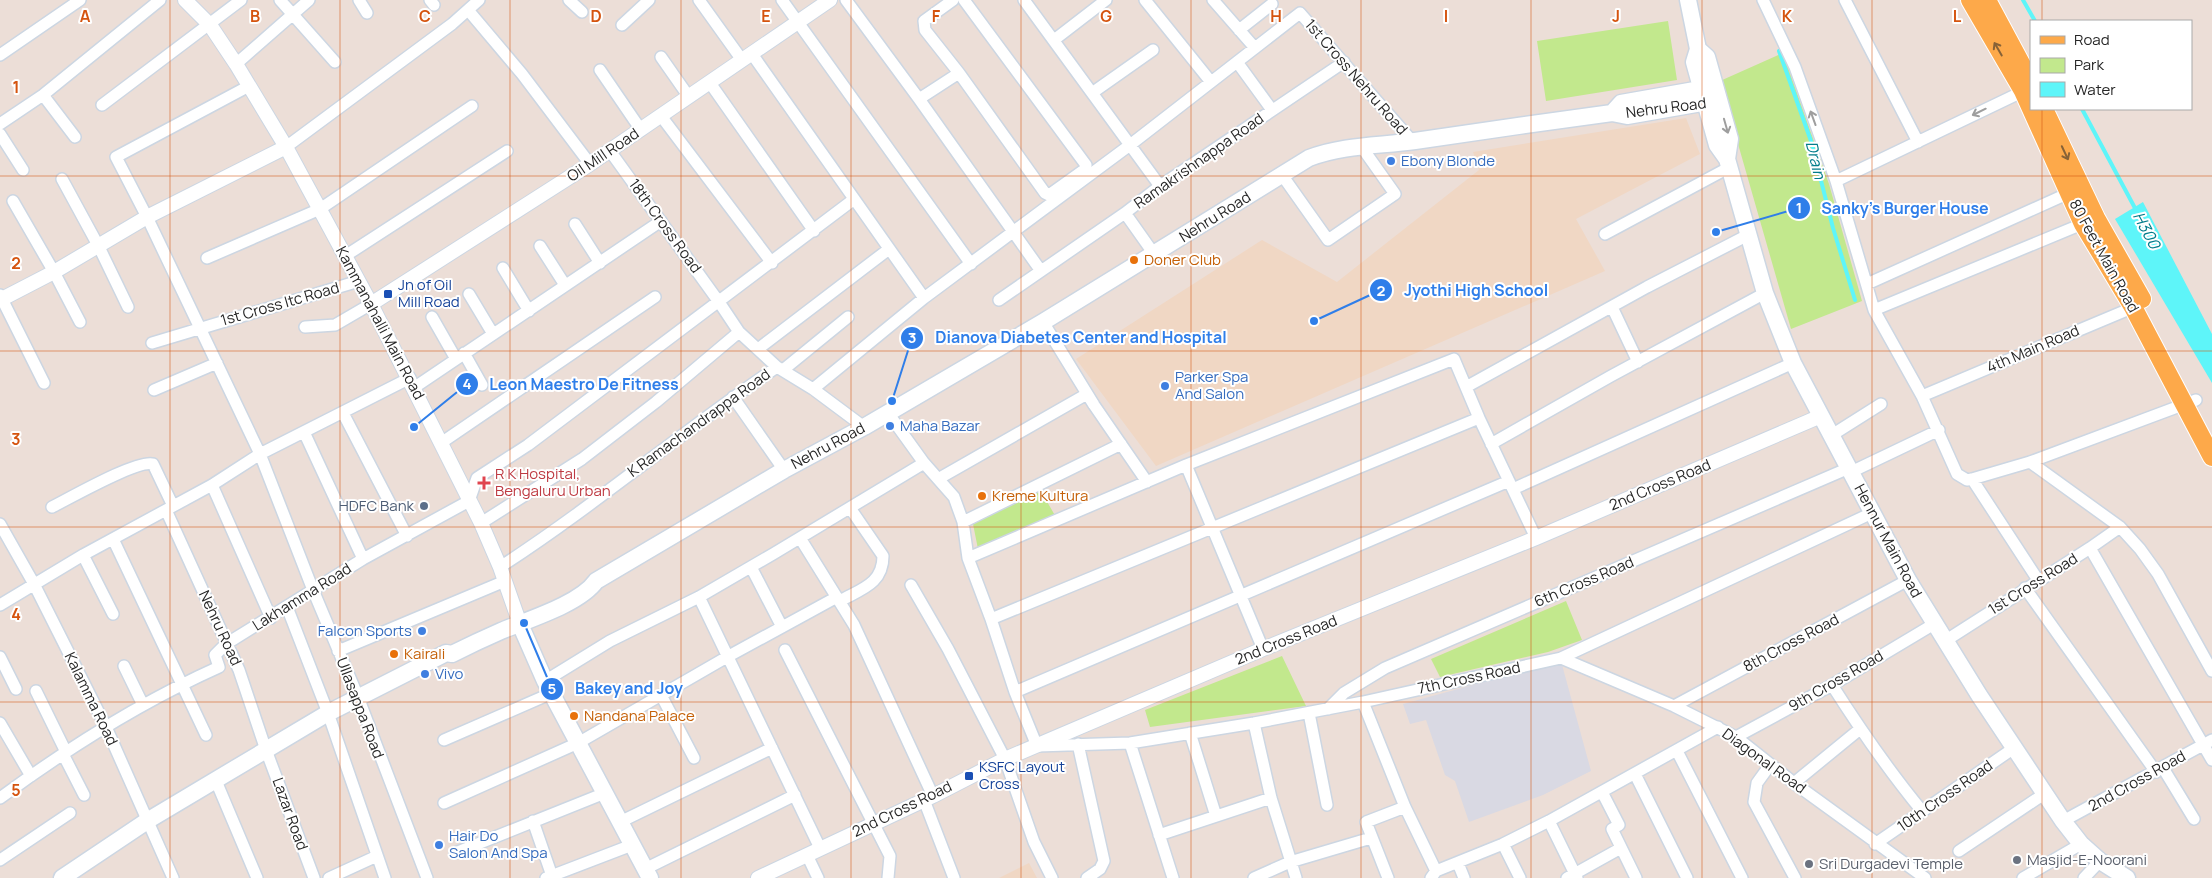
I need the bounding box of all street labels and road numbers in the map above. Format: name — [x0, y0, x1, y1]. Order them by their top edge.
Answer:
street label: 1st Cross Nehru Road — [1300, 14, 1413, 139]
street label: Nehru Road — [1625, 92, 1707, 123]
street label: Ramakrishnappa Road — [1130, 108, 1268, 213]
street label: Oil Mill Road — [563, 123, 643, 186]
street label: 18th Cross Road — [624, 174, 707, 277]
street label: Nehru Road — [1175, 186, 1255, 247]
street label: 80 Feet Main Road — [2065, 195, 2144, 316]
street label: Kammanahalli Main Road — [331, 242, 430, 403]
street label: 1st Cross Itc Road — [218, 277, 342, 330]
street label: 4th Main Road — [1983, 320, 2082, 377]
street label: K Ramachandrappa Road — [623, 364, 774, 482]
street label: Nehru Road — [787, 417, 868, 474]
street label: 2nd Cross Road — [1606, 454, 1714, 515]
street label: Hennur Main Road — [1850, 480, 1927, 601]
street label: 1st Cross Road — [1984, 548, 2081, 619]
street label: 6th Cross Road — [1531, 551, 1637, 612]
street label: Lakhamma Road — [248, 558, 355, 635]
street label: Nehru Road — [194, 587, 247, 669]
street label: 8th Cross Road — [1739, 608, 1842, 677]
street label: 2nd Cross Road — [1232, 609, 1340, 670]
street label: 9th Cross Road — [1784, 645, 1887, 716]
street label: Kalamma Road — [60, 649, 123, 749]
street label: Ullasappa Road — [332, 654, 389, 761]
street label: 7th Cross Road — [1416, 656, 1522, 699]
street label: Diagonal Road — [1718, 723, 1810, 798]
street label: 2nd Cross Road — [2084, 745, 2189, 816]
street label: 10th Cross Road — [1893, 755, 1997, 836]
street label: Lazar Road — [268, 775, 313, 853]
street label: 2nd Cross Road — [848, 775, 955, 842]

